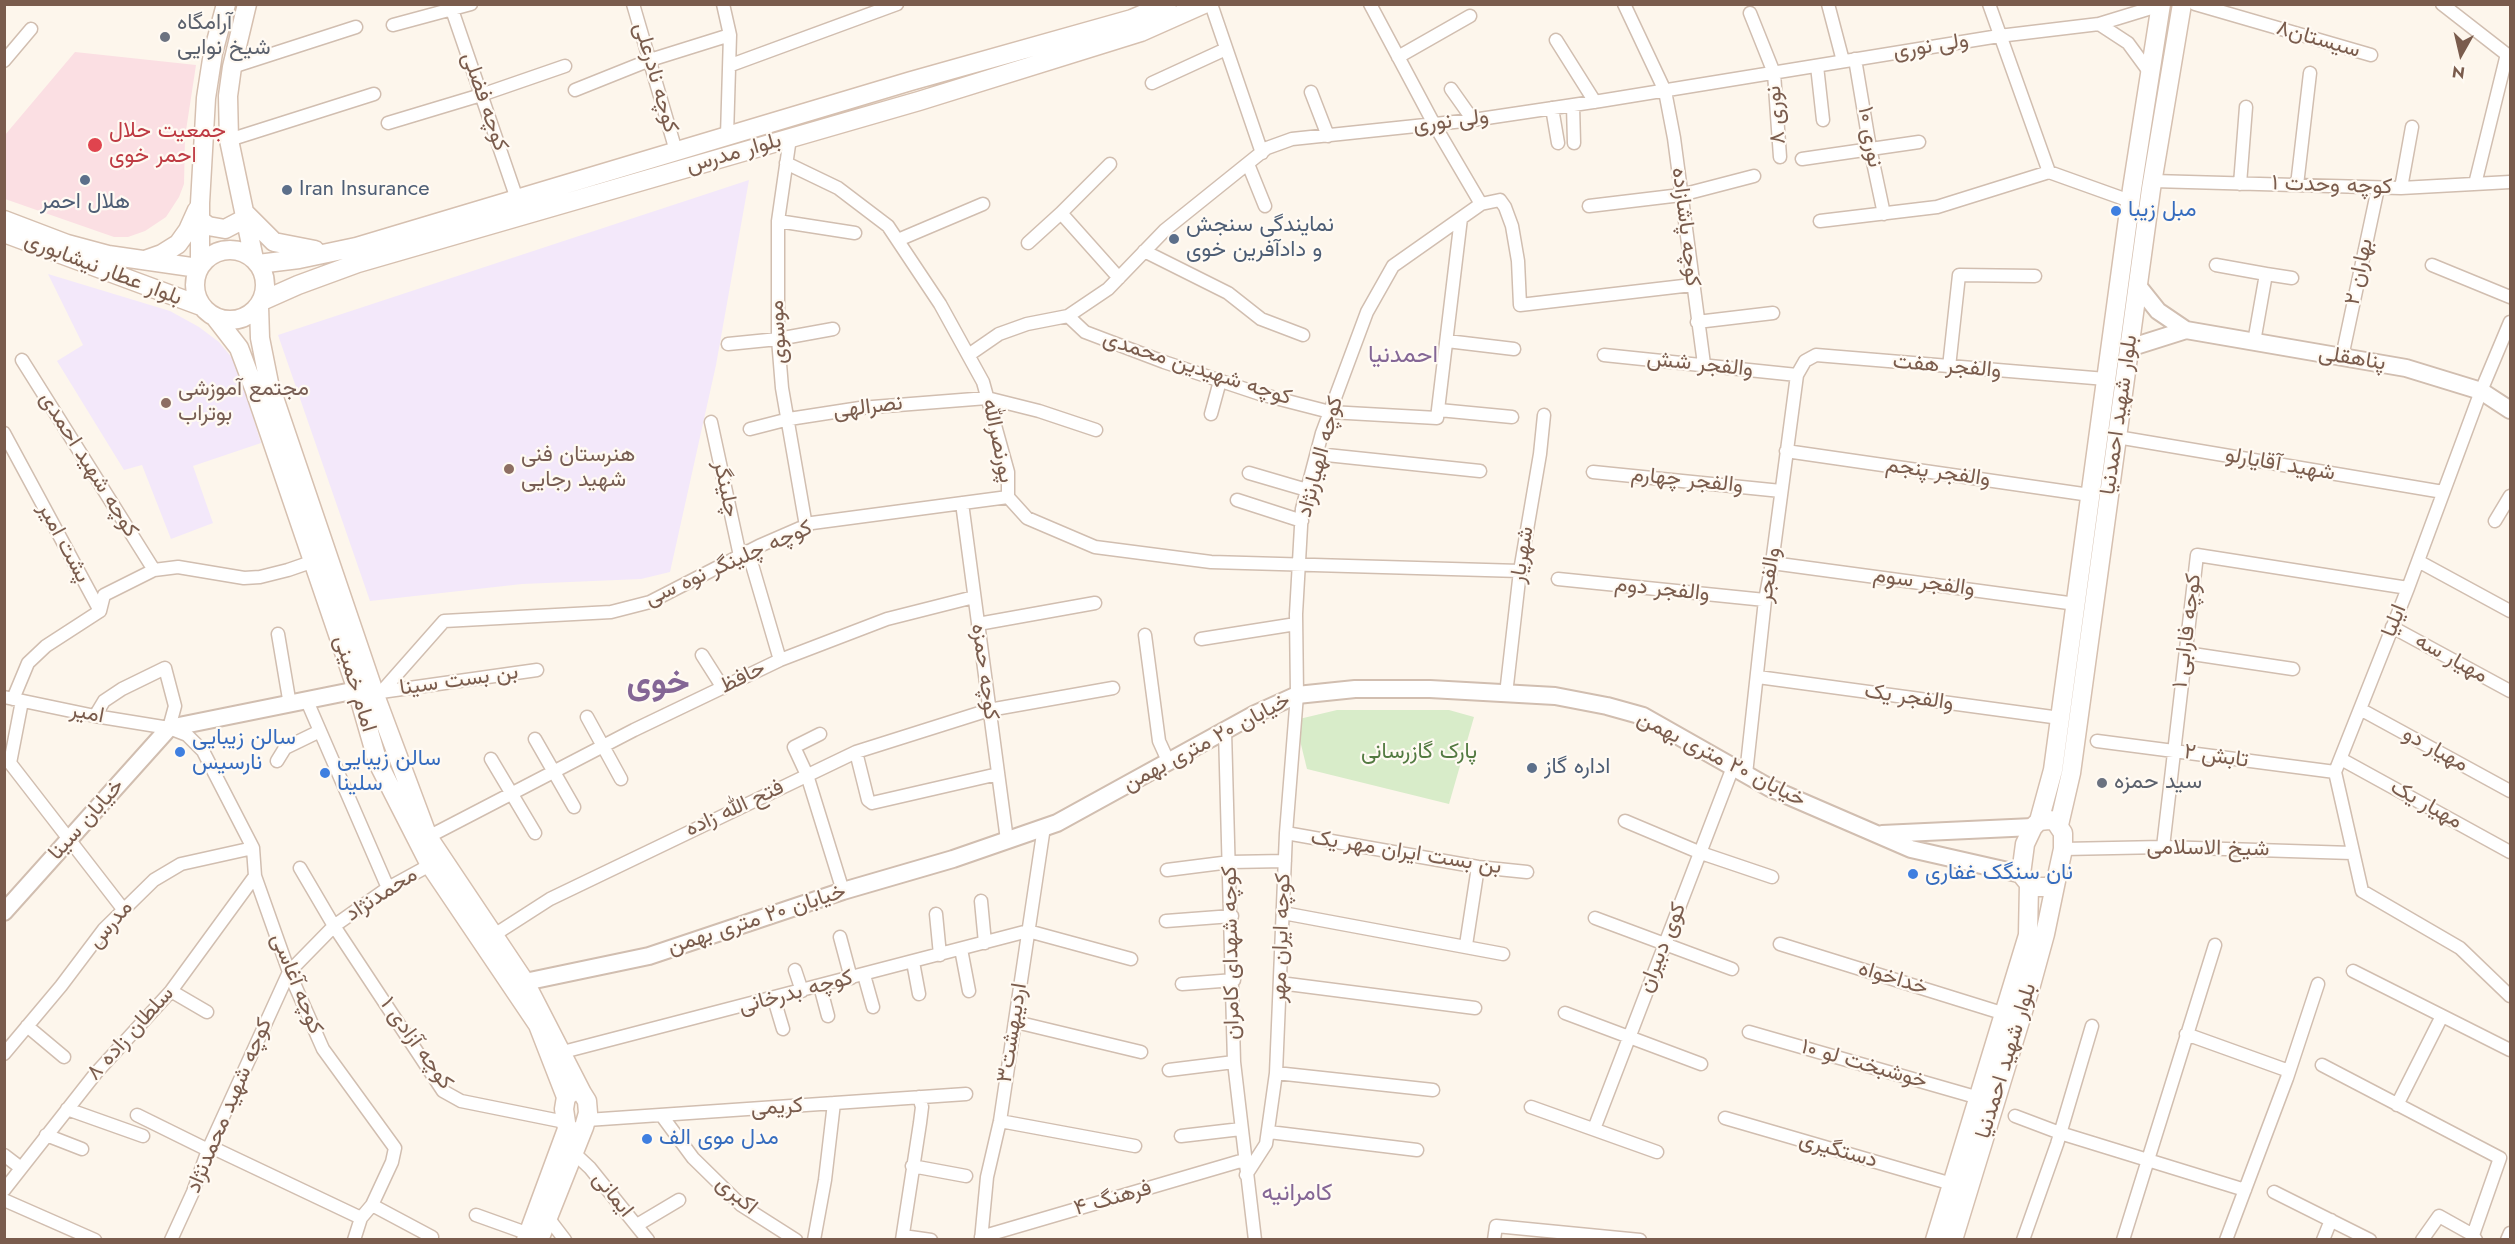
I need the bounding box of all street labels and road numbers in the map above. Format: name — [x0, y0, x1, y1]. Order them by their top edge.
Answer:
street label: سیستان۸ — [2273, 15, 2363, 65]
street label: کوچه نادرعلی — [627, 20, 683, 136]
street label: ولی نوری — [1891, 28, 1971, 66]
street label: کوچه فضلی — [455, 49, 513, 155]
street label: نوری ۸ — [1761, 85, 1793, 145]
street label: ولی نوری — [1412, 104, 1490, 140]
street label: نوری ۱۰ — [1851, 105, 1887, 169]
street label: بلوار مدرس — [683, 128, 785, 180]
street label: کوچه پاشازاده — [1665, 166, 1705, 288]
street label: کوچه وحدت ۱ — [2271, 171, 2393, 201]
street label: بلوار عطار نیشابوری — [20, 228, 186, 312]
street label: بهاران ۲ — [2340, 236, 2380, 308]
street label: موسوی — [764, 299, 794, 365]
street label: کوچه شهیدین محمدی — [1099, 326, 1295, 412]
street label: بلوار شهید احمدنیا — [2096, 333, 2144, 497]
street label: پناهقلی — [2317, 341, 2387, 377]
street label: والفجر شش — [1646, 346, 1754, 384]
street label: والفجر هفت — [1892, 349, 2002, 385]
street label: کوچه شهید احمدی — [33, 387, 143, 543]
street label: نصرالهی — [832, 391, 904, 425]
street label: کوچه الهیارنژاد — [1292, 394, 1350, 520]
street label: پورنصرالله — [975, 397, 1019, 485]
street label: شهید آقایارلو — [2223, 442, 2337, 488]
street label: والفجر پنجم — [1884, 453, 1992, 493]
street label: چلینگر — [706, 458, 744, 520]
street label: والفجر چهارم — [1630, 462, 1744, 500]
street label: پشت امیر — [31, 499, 95, 587]
street label: کوچه چلینگر نوه سی — [641, 515, 817, 613]
street label: شهریار — [1506, 525, 1540, 585]
street label: والفجر — [1753, 545, 1787, 605]
street label: والفجر سوم — [1871, 563, 1977, 603]
street label: والفجر دوم — [1613, 572, 1711, 608]
street label: ۱ کوچه فارابی — [2168, 572, 2208, 690]
street label: ایلیا — [2377, 601, 2413, 641]
street label: کوچه حمزه — [964, 622, 1004, 722]
street label: مهیار سه — [2410, 628, 2492, 690]
street label: امام خمینی — [327, 633, 381, 735]
street label: حافظ — [716, 656, 770, 700]
street label: بن بست سینا — [398, 660, 520, 702]
street label: والفجر یک — [1863, 679, 1955, 717]
street label: خیابان ۲۰ متری بهمن — [1119, 688, 1295, 798]
street label: امیر — [68, 698, 106, 730]
street label: خیابان ۲۰ متری بهمن — [1632, 706, 1810, 814]
street label: مهیار دو — [2398, 721, 2472, 779]
street label: تابش ۲ — [2182, 739, 2250, 775]
street label: خیابان سینا — [43, 774, 131, 866]
street label: فتح الله زاده — [681, 775, 789, 843]
street label: مهیار یک — [2385, 775, 2467, 835]
street label: بن بست ایران مهر یک — [1309, 825, 1503, 881]
street label: شیخ الاسلامی — [2146, 835, 2270, 863]
street label: محمدنژاد — [341, 862, 423, 928]
street label: کوچه شهدای کامران — [1217, 866, 1247, 1040]
street label: کوچه ایران مهر — [1267, 873, 1297, 1003]
street label: خیابان ۲۰ متری بهمن — [665, 879, 849, 961]
street label: مدرس — [83, 895, 139, 955]
street label: کوی دبیران — [1633, 899, 1693, 997]
street label: کوچه آغاسی — [264, 930, 328, 1038]
street label: خداخواه — [1855, 956, 1931, 1002]
street label: کوچه بدرخانی — [736, 965, 856, 1021]
street label: بلوار شهید احمدنیا — [1971, 980, 2043, 1142]
street label: سلطان زاده ۸ — [82, 981, 180, 1087]
street label: اردیبهشت۳ — [992, 981, 1034, 1085]
street label: کوچه آزادی ۱ — [374, 993, 458, 1095]
street label: کوچه شهید محمدنژاد — [181, 1015, 279, 1197]
street label: خوشبخت لو ۱۰ — [1798, 1034, 1930, 1096]
street label: کریمی — [750, 1093, 804, 1123]
street label: دستگیری — [1796, 1127, 1880, 1175]
street label: ایمانی — [586, 1167, 638, 1223]
street label: اکبری — [710, 1171, 762, 1221]
street label: فرهنگ ۴ — [1071, 1175, 1155, 1223]

